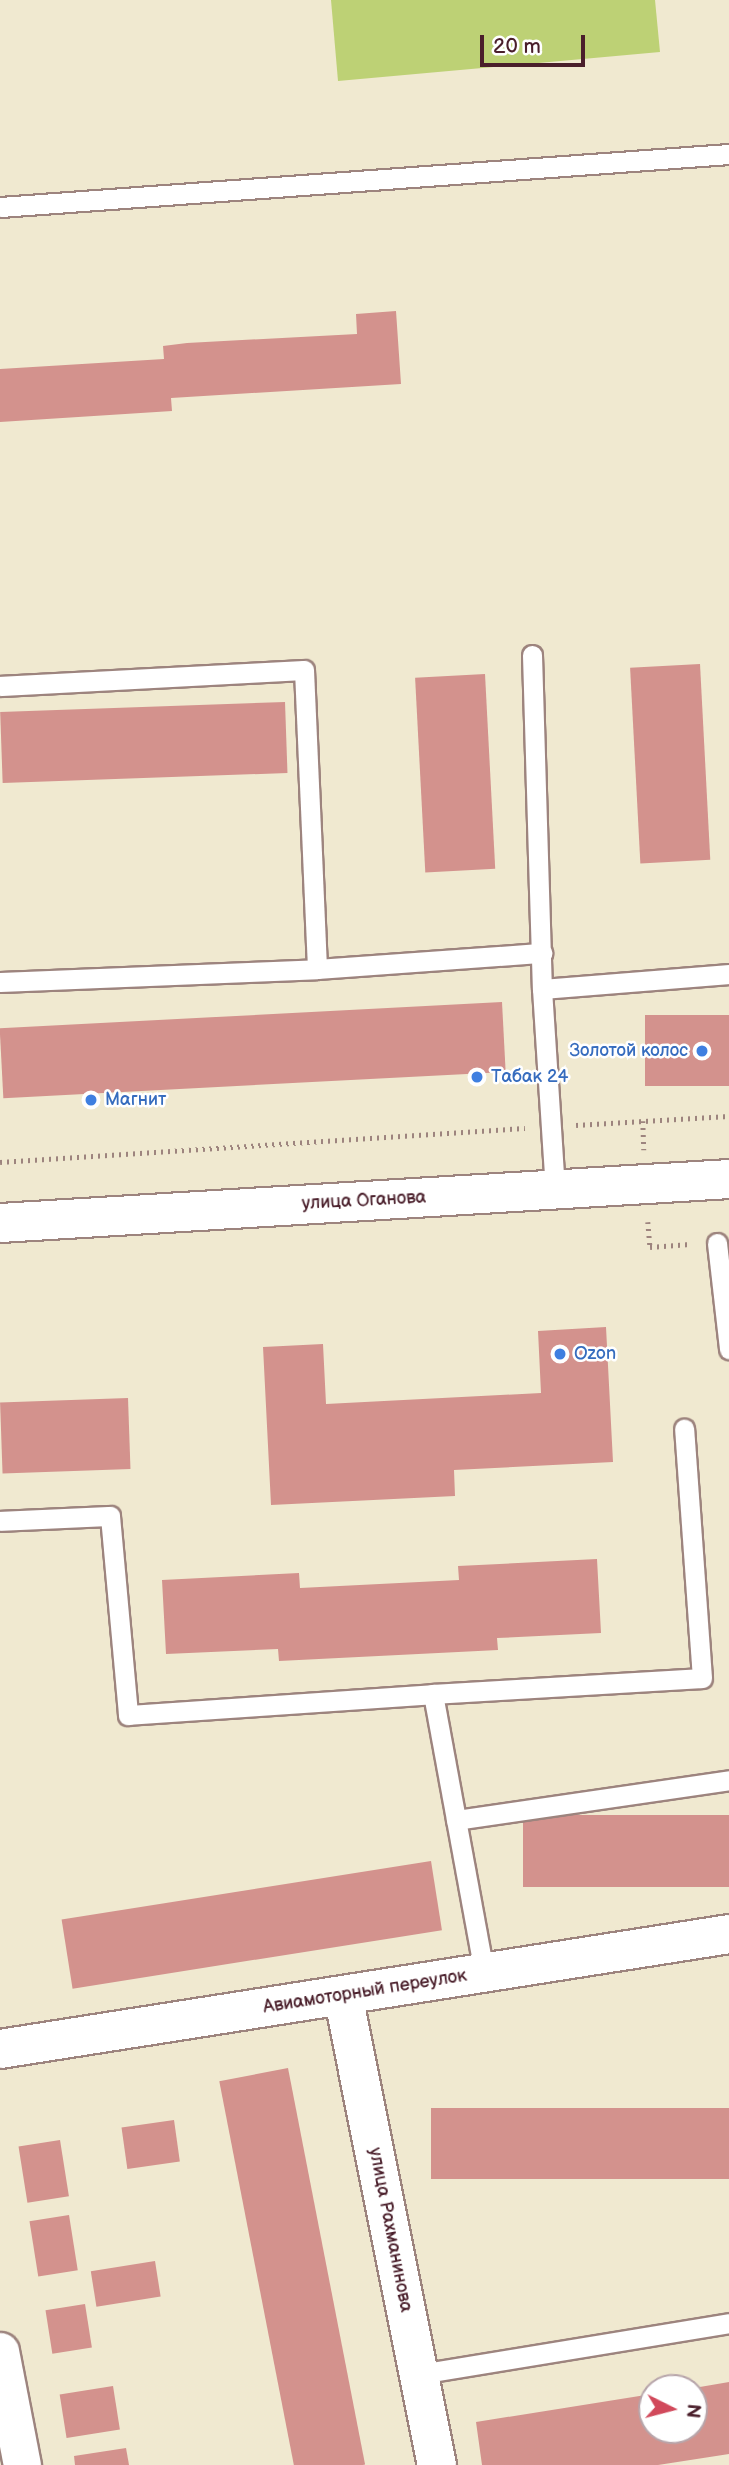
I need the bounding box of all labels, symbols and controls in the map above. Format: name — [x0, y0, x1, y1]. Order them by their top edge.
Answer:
scale bar — [484, 21, 589, 65]
text: 20 m — [493, 34, 541, 59]
place label: Золотой колос — [569, 1040, 688, 1062]
marker: Золотой колос — [694, 1043, 710, 1059]
place label: Табак 24 — [491, 1066, 568, 1088]
marker: Табак 24 — [469, 1069, 485, 1085]
place label: Магнит — [105, 1089, 166, 1111]
marker: Магнит — [83, 1092, 99, 1108]
street label: улица Оганова — [301, 1187, 427, 1215]
place label: Ozon — [574, 1343, 616, 1365]
marker: Ozon — [552, 1346, 568, 1362]
street label: Авиамоторный переулок — [262, 1965, 468, 2019]
street label: улица Рахманинова — [363, 2146, 417, 2314]
north arrow — [638, 2374, 708, 2444]
text: N — [680, 2403, 705, 2419]

